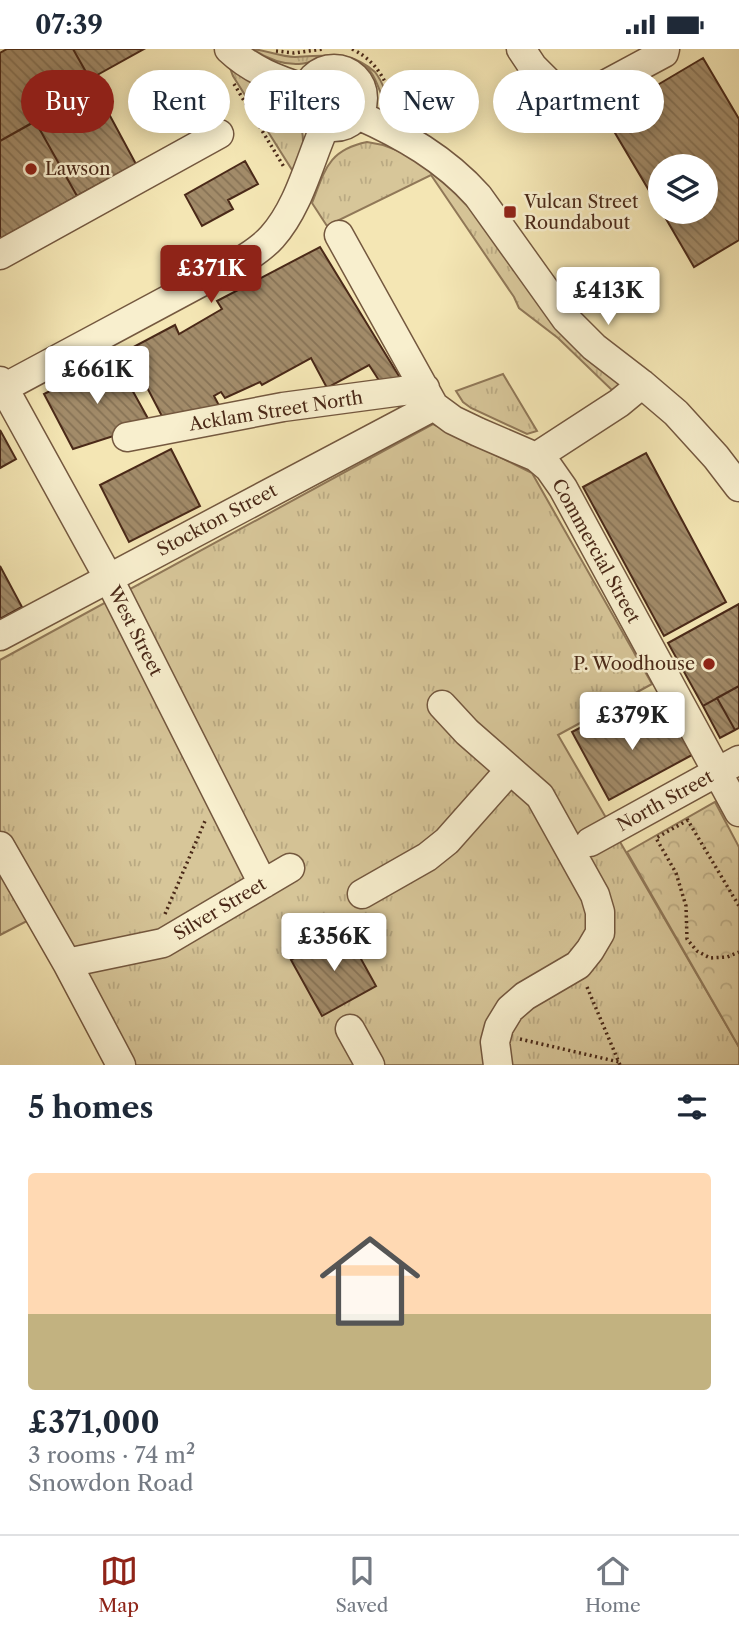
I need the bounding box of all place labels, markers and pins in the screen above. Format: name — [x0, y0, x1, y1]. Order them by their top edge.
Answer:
place label: Lawson — [45, 158, 111, 180]
marker: Lawson — [23, 161, 39, 177]
place label: Vulcan Street Roundabout — [523, 191, 639, 234]
marker: Vulcan Street Roundabout — [502, 204, 518, 220]
pin: £371K — [162, 245, 260, 305]
pin: £413K — [559, 267, 657, 327]
pin: £661K — [48, 347, 146, 406]
place label: P. Woodhouse — [573, 653, 695, 675]
marker: P. Woodhouse — [701, 656, 717, 672]
pin: £379K — [583, 693, 681, 752]
pin: £356K — [285, 913, 383, 973]

